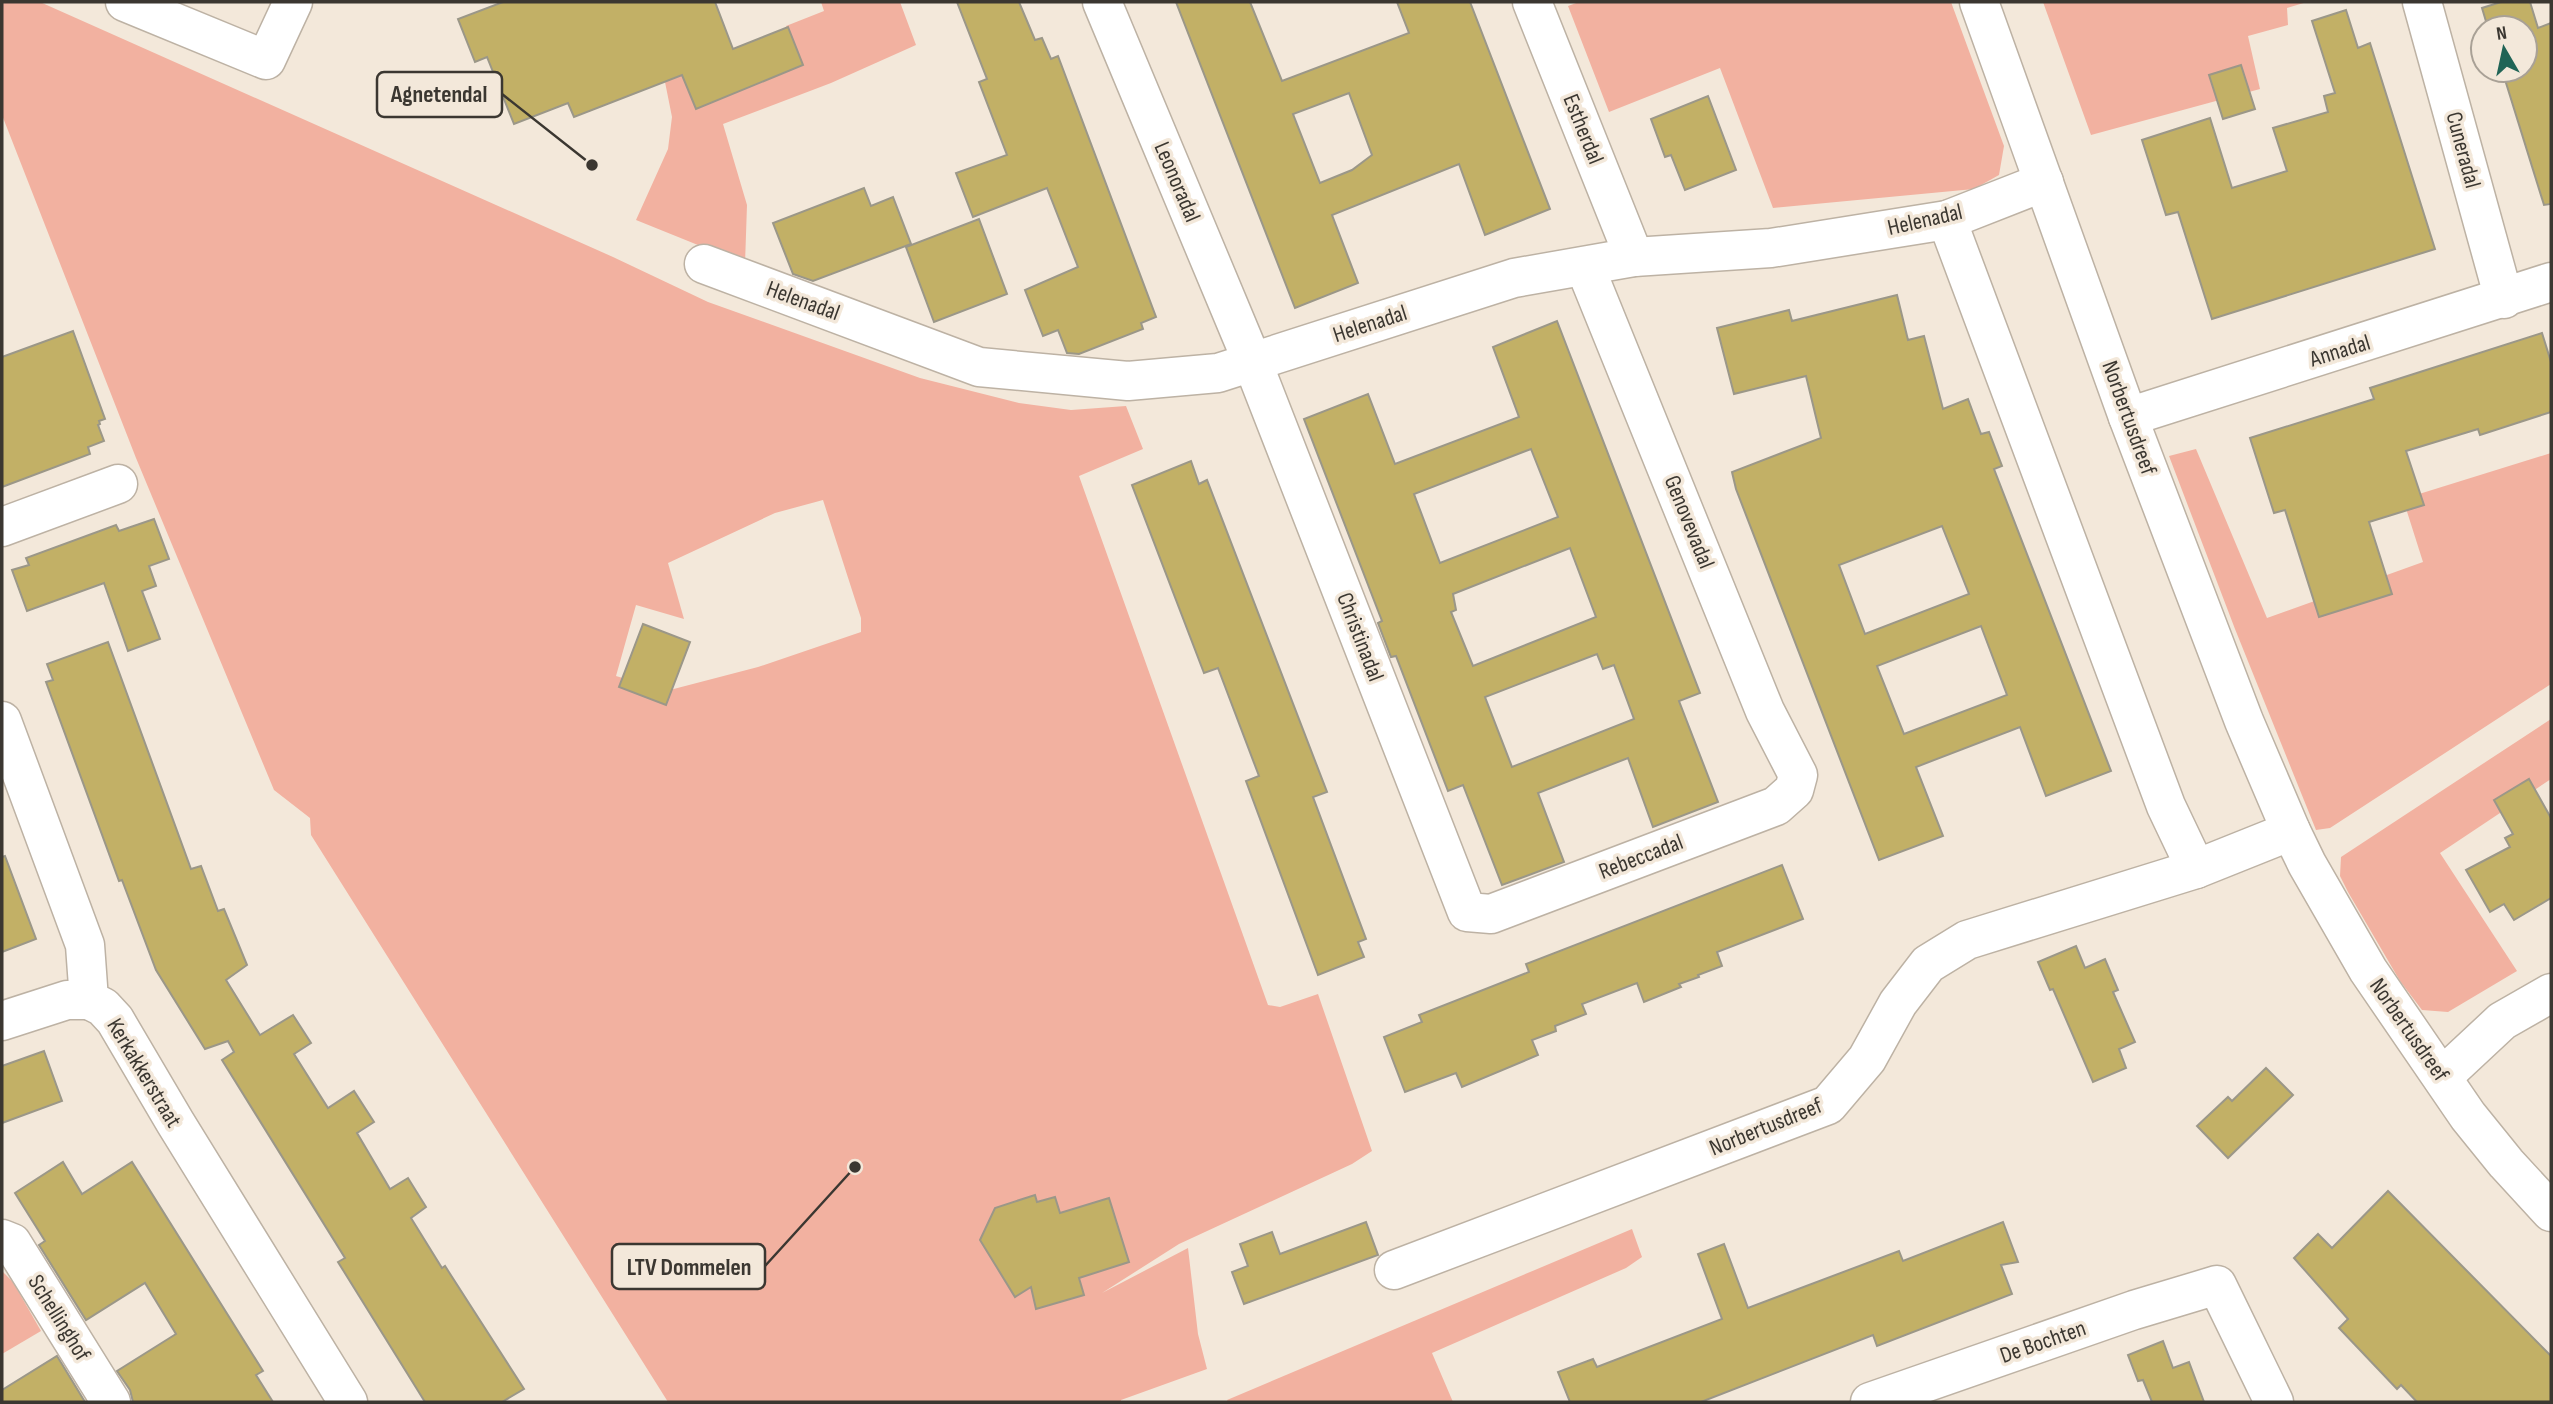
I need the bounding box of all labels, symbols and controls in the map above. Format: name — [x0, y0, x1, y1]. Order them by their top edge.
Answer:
north arrow — [2469, 14, 2539, 84]
text: N — [2495, 22, 2508, 46]
callout: Agnetendal — [377, 72, 502, 117]
text: Agnetendal — [390, 80, 487, 109]
street label: Estherdal — [1556, 90, 1610, 168]
street label: Cuneradal — [2439, 109, 2487, 191]
street label: Leonoradal — [1148, 138, 1206, 226]
street label: Helenadal — [1885, 198, 1965, 242]
street label: Helenadal — [763, 275, 843, 327]
street label: Helenadal — [1330, 299, 1410, 349]
street label: Annadal — [2306, 329, 2374, 374]
street label: Norbertusdreef — [2095, 357, 2163, 479]
street label: Genovevadal — [1658, 471, 1720, 573]
street label: Christinadal — [1330, 589, 1390, 685]
street label: Rebeccadal — [1595, 828, 1687, 886]
street label: Norbertusdreef — [2363, 973, 2455, 1087]
street label: Kerkakkerstraat — [100, 1013, 188, 1133]
street label: Norbertusdreef — [1705, 1092, 1827, 1162]
callout: LTV Dommelen — [612, 1244, 765, 1289]
text: LTV Dommelen — [627, 1253, 751, 1282]
street label: Schellinghof — [22, 1270, 97, 1367]
street label: De Bochten — [1996, 1314, 2090, 1370]

